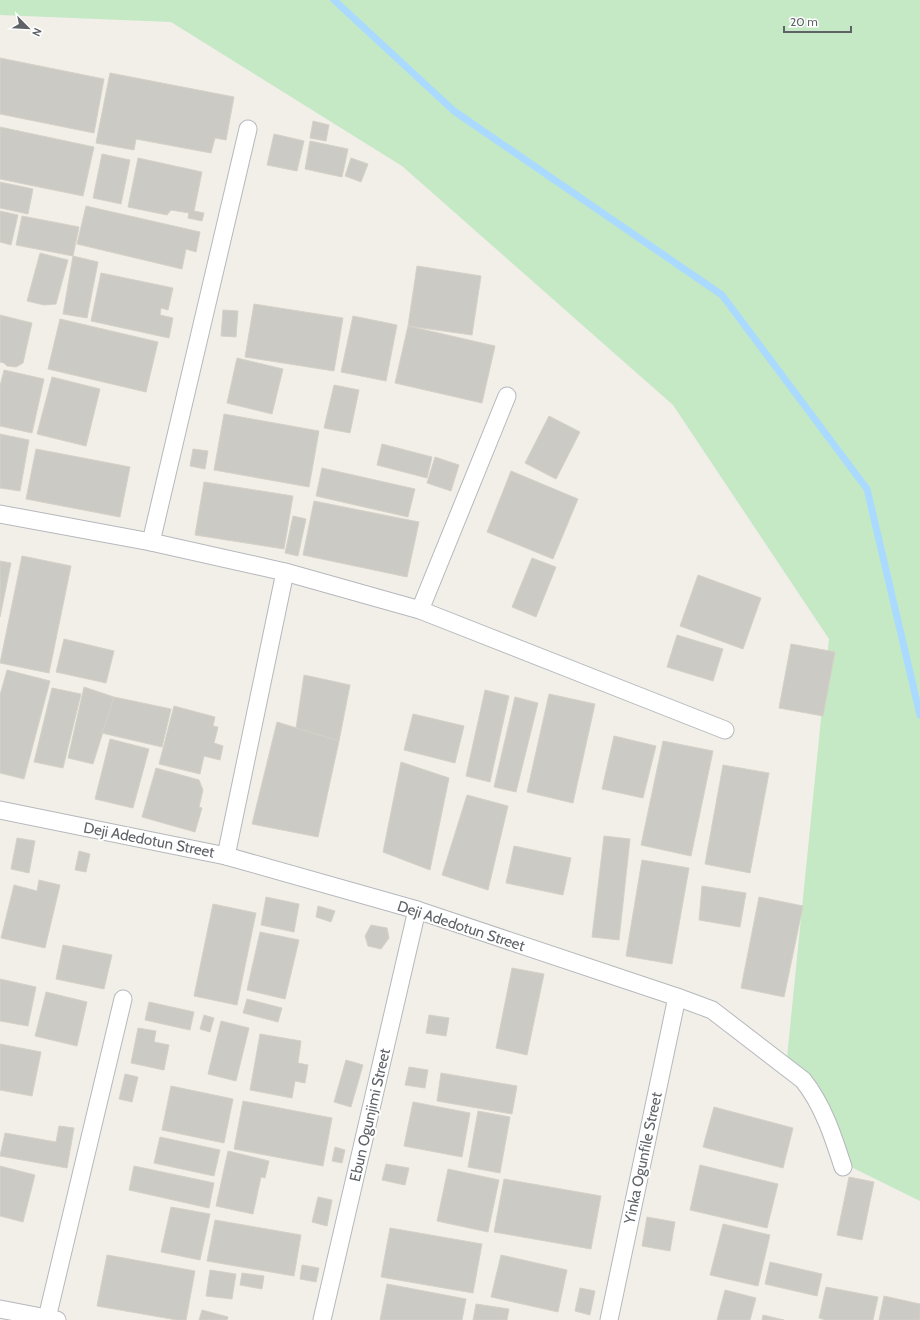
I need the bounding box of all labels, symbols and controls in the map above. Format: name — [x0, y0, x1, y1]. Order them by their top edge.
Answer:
north arrow — [8, 8, 48, 48]
scale bar — [784, 8, 851, 34]
text: 20 m — [790, 14, 818, 29]
text: N — [29, 26, 45, 38]
street label: Deji Adedotun Street — [82, 818, 216, 862]
street label: Deji Adedotun Street — [395, 897, 527, 955]
street label: Ebun Ogunjimi Street — [346, 1047, 394, 1183]
street label: Yinka Ogunfile Street — [620, 1091, 666, 1226]

